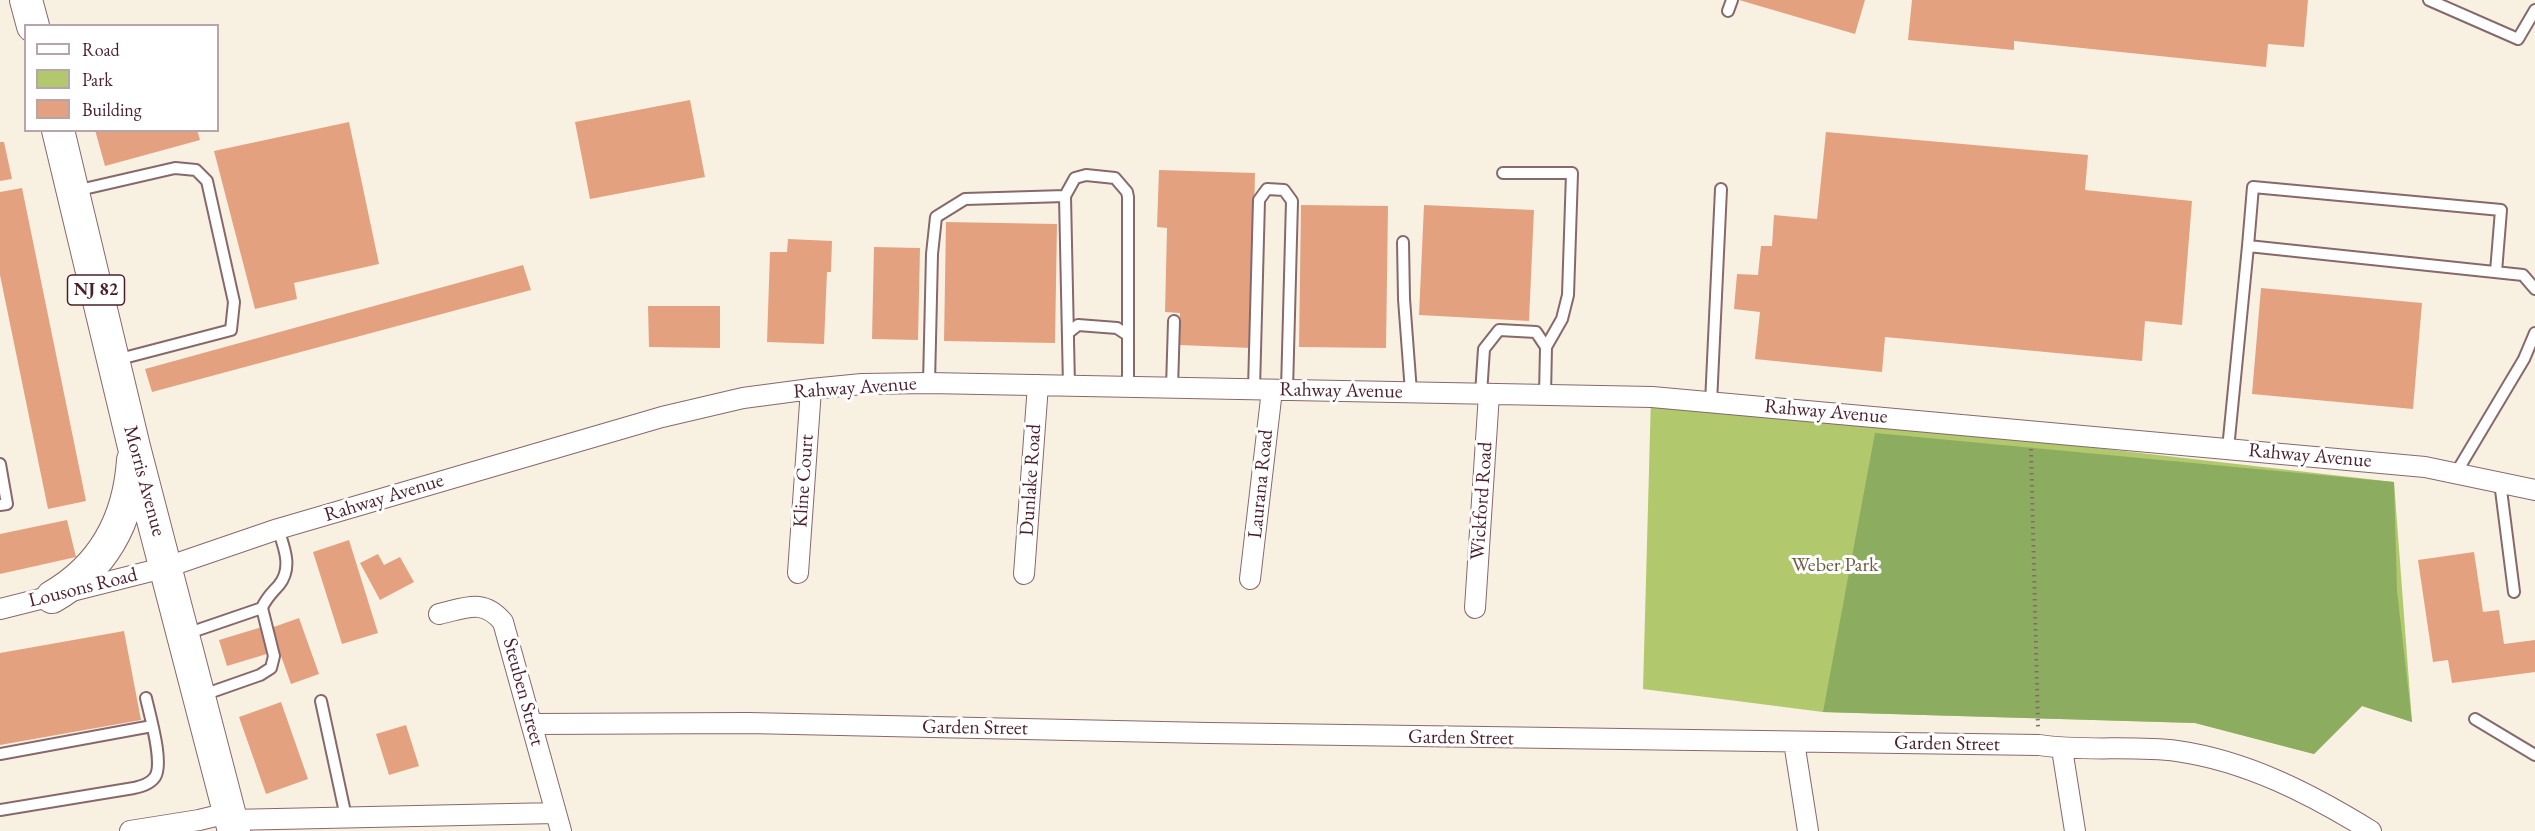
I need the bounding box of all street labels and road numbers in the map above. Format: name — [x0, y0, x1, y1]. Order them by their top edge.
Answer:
road number: NJ 82 — [68, 275, 124, 305]
street label: Rahway Avenue — [793, 372, 917, 404]
street label: Rahway Avenue — [1279, 378, 1403, 404]
street label: Rahway Avenue — [1763, 395, 1889, 429]
street label: Morris Avenue — [118, 423, 170, 539]
street label: Dunlake Road — [1015, 423, 1047, 537]
street label: Laurana Road — [1243, 428, 1279, 540]
street label: Kline Court — [789, 434, 819, 528]
street label: Rahway Avenue — [2247, 439, 2373, 473]
street label: Wickford Road — [1466, 441, 1498, 561]
street label: Rahway Avenue — [321, 468, 447, 528]
street label: Lousons Road — [26, 563, 140, 613]
street label: Steuben Street — [497, 636, 549, 748]
street label: Garden Street — [922, 715, 1028, 741]
street label: Garden Street — [1408, 725, 1514, 751]
street label: Garden Street — [1894, 731, 2000, 757]

